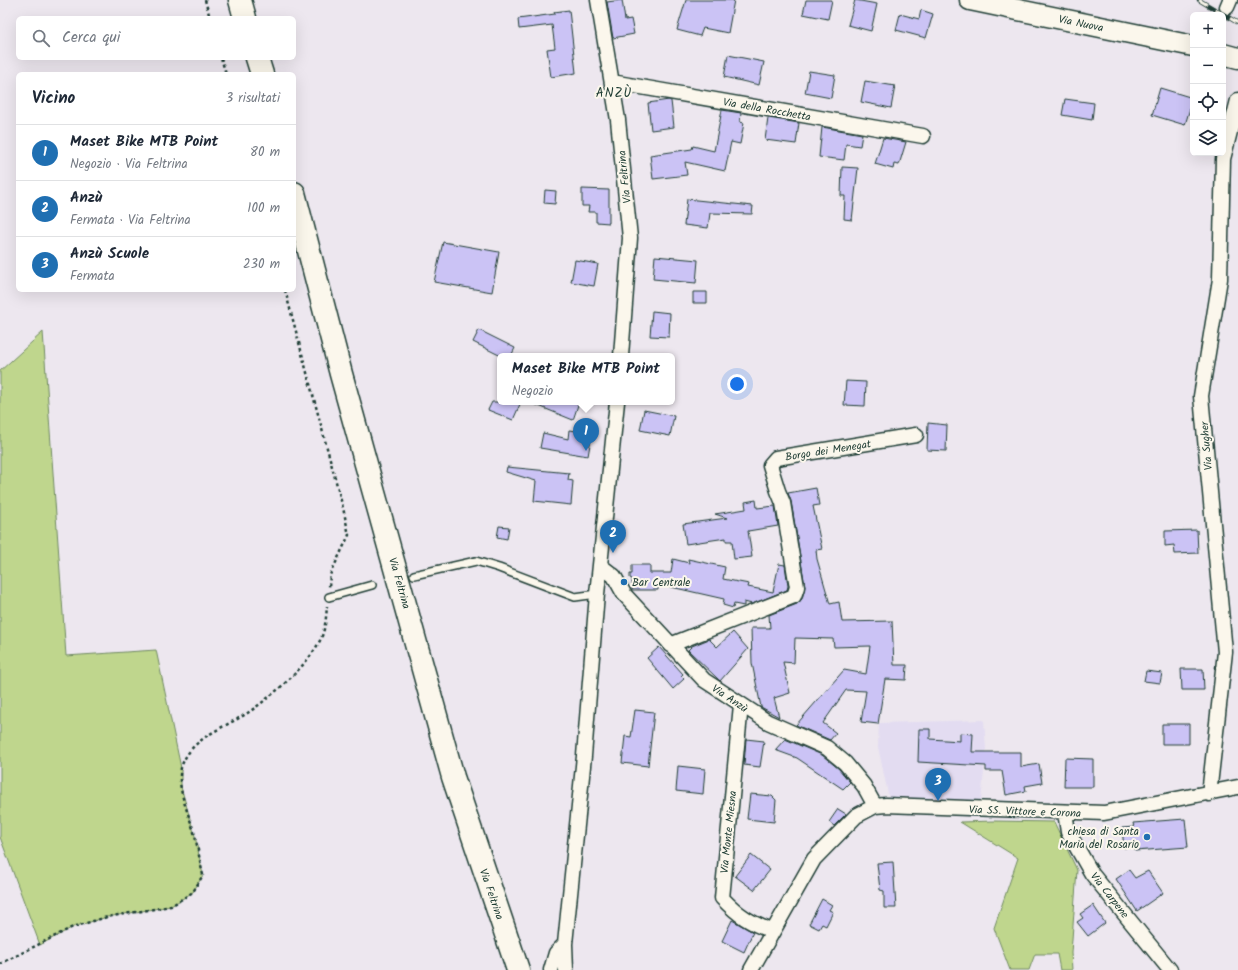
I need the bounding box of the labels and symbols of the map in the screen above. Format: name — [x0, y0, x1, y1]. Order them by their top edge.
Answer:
street label: Via Nuova — [1057, 10, 1105, 38]
district label: ANZÙ — [596, 83, 632, 104]
street label: Via della Rocchetta — [721, 93, 812, 127]
street label: Via Feltrina — [613, 150, 637, 204]
your location — [727, 374, 747, 394]
pin: 1 — [573, 418, 599, 451]
street label: Via Sugher — [1196, 419, 1218, 471]
street label: Borgo dei Menegat — [784, 435, 873, 467]
pin: 2 — [600, 520, 626, 553]
street label: Via Feltrina — [383, 555, 415, 611]
place label: Bar Centrale — [632, 574, 690, 592]
marker: Bar Centrale — [619, 577, 629, 587]
street label: Via Anzù — [708, 680, 752, 718]
pin: 3 — [925, 768, 951, 801]
street label: Via Monte Miesna — [716, 790, 742, 874]
street label: Via SS. Vittore e Corona — [969, 801, 1081, 823]
place label: chiesa di Santa Maria del Rosario — [1059, 823, 1139, 854]
marker: chiesa di Santa Maria del Rosario — [1142, 832, 1152, 842]
street label: Via Feltrina — [474, 866, 508, 922]
street label: Via Carpene — [1085, 869, 1133, 923]

